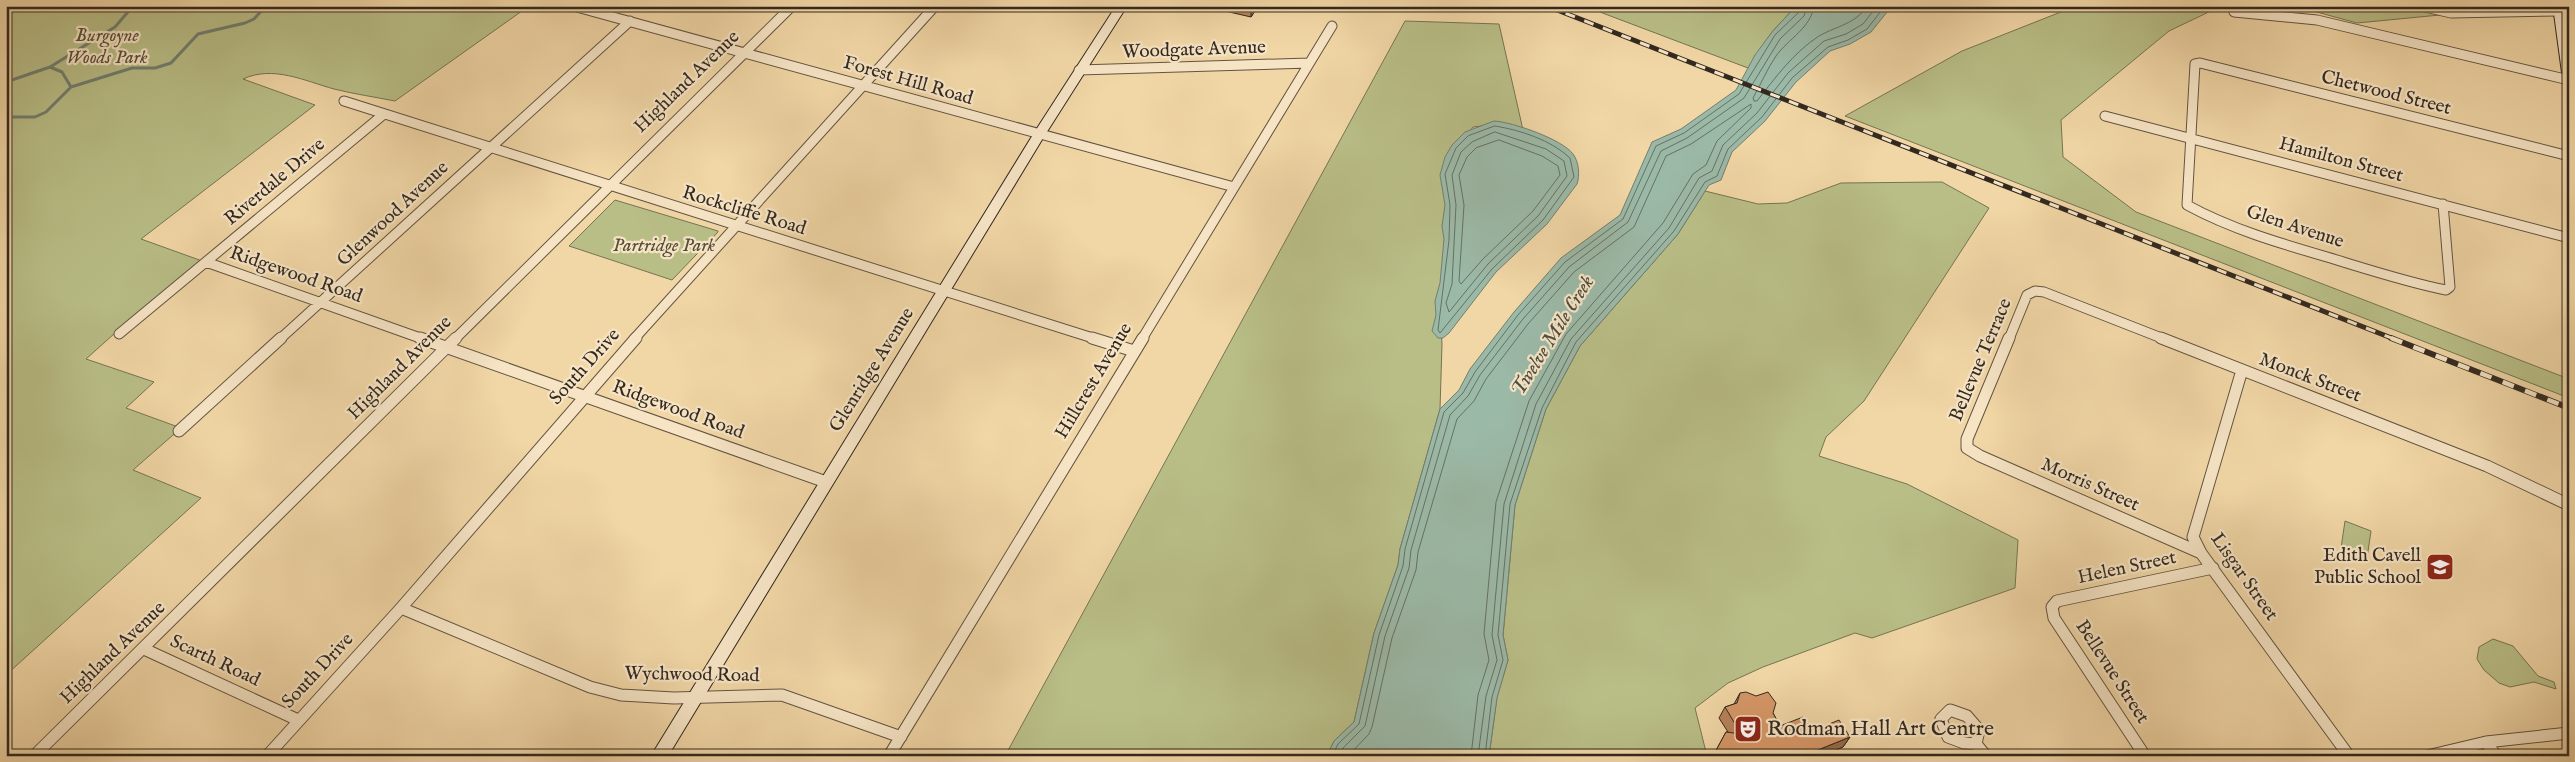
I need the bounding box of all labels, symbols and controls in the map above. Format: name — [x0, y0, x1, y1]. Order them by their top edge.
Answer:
park label: Burgoyne Woods Park — [66, 24, 148, 70]
street label: Highland Avenue — [629, 25, 745, 138]
street label: Woodgate Avenue — [1122, 35, 1266, 65]
street label: Forest Hill Road — [840, 51, 977, 111]
street label: Chetwood Street — [2318, 65, 2454, 121]
street label: Hamilton Street — [2276, 132, 2406, 188]
street label: Riverdale Drive — [220, 133, 330, 231]
street label: Glenwood Avenue — [332, 156, 454, 272]
street label: Rockcliffe Road — [679, 181, 810, 241]
street label: Glen Avenue — [2243, 200, 2347, 254]
park label: Partridge Park — [613, 234, 716, 258]
street label: Ridgewood Road — [227, 241, 366, 309]
water label: Twelve Mile Creek — [1506, 271, 1600, 401]
street label: Bellevue Terrace — [1944, 295, 2018, 425]
street label: Glenridge Avenue — [824, 303, 920, 437]
street label: Highland Avenue — [343, 311, 457, 425]
street label: Hillcrest Avenue — [1050, 318, 1138, 443]
street label: South Drive — [544, 324, 626, 410]
street label: Monck Street — [2255, 348, 2365, 409]
street label: Ridgewood Road — [609, 375, 748, 445]
street label: Morris Street — [2037, 453, 2143, 517]
street label: Lisgar Street — [2205, 528, 2283, 626]
place label: Edith Cavell Public School — [2314, 544, 2422, 590]
street label: Helen Street — [2076, 546, 2179, 590]
school or university icon: Edith Cavell Public School — [2425, 552, 2455, 582]
street label: Highland Avenue — [55, 596, 171, 709]
street label: Bellevue Street — [2070, 616, 2155, 729]
street label: South Drive — [277, 628, 359, 714]
street label: Scarth Road — [166, 630, 265, 693]
street label: Wychwood Road — [624, 662, 761, 688]
theatre icon: Rodman Hall Art Centre — [1733, 714, 1763, 744]
place label: Rodman Hall Art Centre — [1767, 715, 1994, 743]

